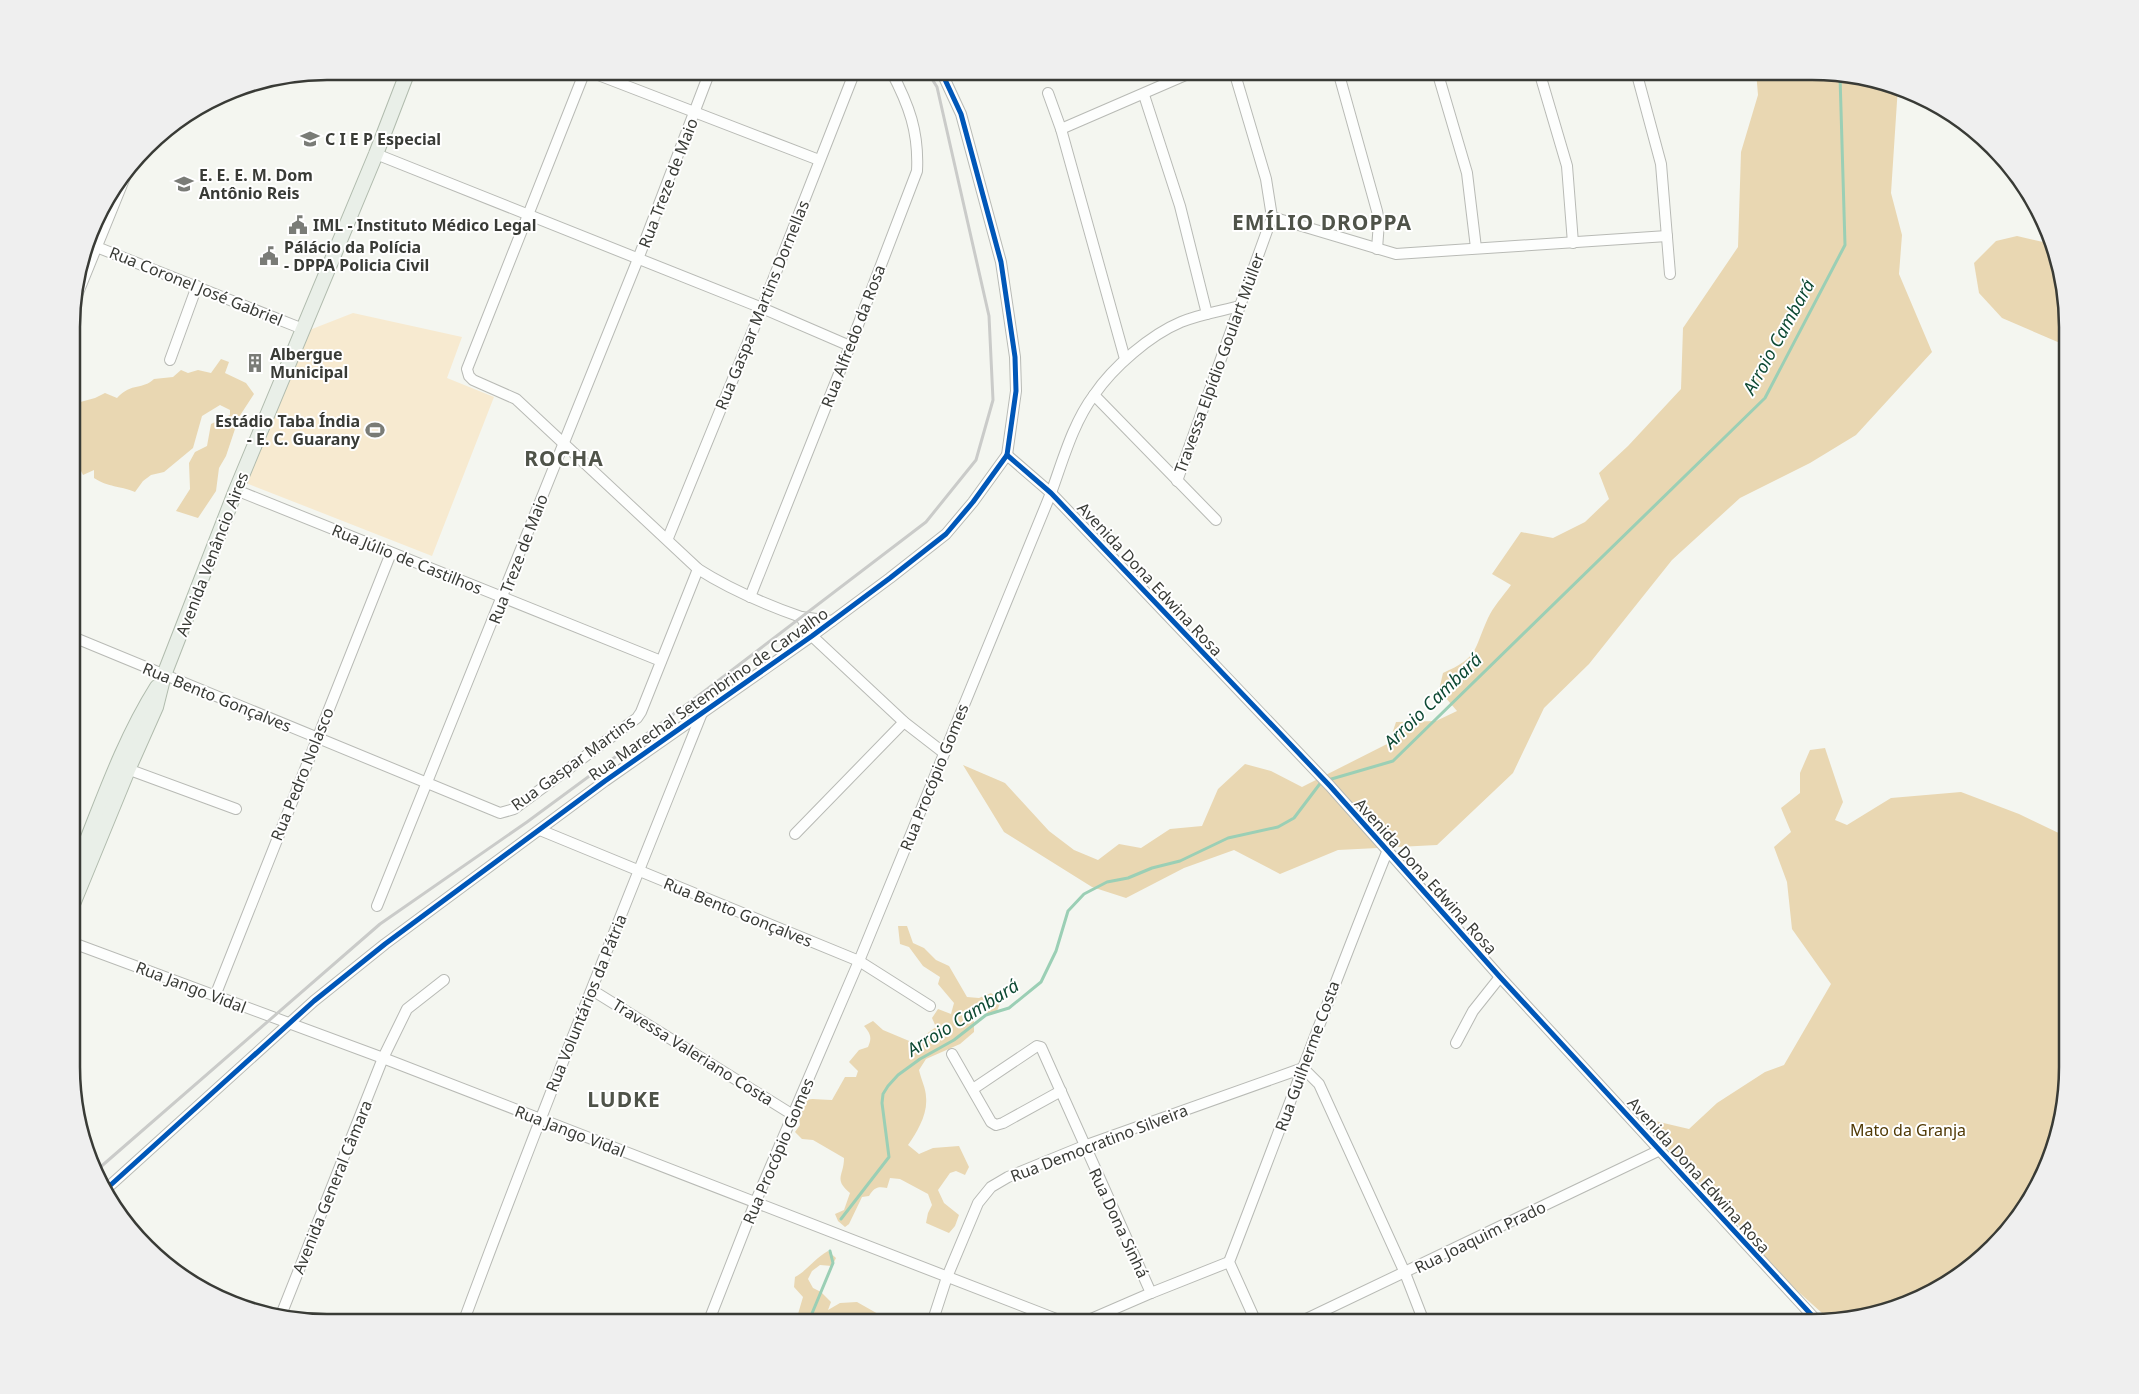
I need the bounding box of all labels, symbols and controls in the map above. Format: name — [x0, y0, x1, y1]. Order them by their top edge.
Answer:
street label: Rua Treze de Maio — [633, 115, 703, 251]
school or university icon: C I E P Especial — [299, 128, 321, 150]
place label: C I E P Especial — [325, 128, 441, 150]
place label: E. E. E. M. Dom Antônio Reis — [199, 164, 313, 204]
school or university icon: E. E. E. M. Dom Antônio Reis — [173, 173, 195, 195]
street label: Rua Gaspar Martins Dornellas — [710, 197, 814, 413]
district label: EMÍLIO DROPPA — [1232, 208, 1412, 236]
public building icon: IML - Instituto Médico Legal — [287, 214, 309, 236]
place label: IML - Instituto Médico Legal — [313, 214, 536, 236]
place label: Pálácio da Polícia - DPPA Policia Civil — [284, 236, 429, 276]
street label: Rua Coronel José Gabriel — [106, 241, 286, 331]
public building icon: Pálácio da Polícia - DPPA Policia Civil — [258, 245, 280, 267]
street label: Travessa Elpídio Goulart Müller — [1169, 249, 1269, 476]
street label: Rua Alfredo da Rosa — [816, 262, 890, 410]
water label: Arroio Cambará — [1736, 275, 1820, 400]
place label: Albergue Municipal — [270, 343, 348, 383]
building icon: Albergue Municipal — [244, 352, 266, 374]
place label: Estádio Taba Índia - E. C. Guarany — [215, 410, 361, 450]
sports icon: Estádio Taba Índia - E. C. Guarany — [364, 419, 386, 441]
district label: ROCHA — [524, 444, 604, 472]
street label: Avenida Venâncio Aires — [170, 469, 254, 639]
street label: Rua Treze de Maio — [483, 491, 553, 627]
street label: Avenida Dona Edwina Rosa — [1073, 497, 1227, 661]
street label: Rua Júlio de Castilhos — [329, 519, 485, 599]
street label: Rua Marechal Setembrino de Carvalho — [584, 602, 832, 786]
water label: Arroio Cambará — [1377, 647, 1487, 755]
street label: Rua Bento Gonçalves — [139, 657, 295, 737]
street label: Rua Procópio Gomes — [894, 700, 974, 854]
street label: Rua Pedro Nolasco — [265, 704, 339, 844]
street label: Rua Gaspar Martins — [507, 710, 639, 816]
street label: Avenida Dona Edwina Rosa — [1350, 793, 1502, 959]
street label: Rua Bento Gonçalves — [660, 872, 816, 952]
street label: Rua Voluntários da Pátria — [540, 911, 632, 1095]
street label: Rua Jango Vidal — [133, 956, 249, 1018]
water label: Arroio Cambará — [900, 973, 1023, 1062]
street label: Rua Guilherme Costa — [1270, 978, 1344, 1134]
street label: Travessa Valeriano Costa — [608, 993, 778, 1111]
street label: Rua Procópio Gomes — [737, 1075, 819, 1227]
district label: LUDKE — [587, 1085, 661, 1113]
street label: Avenida Dona Edwina Rosa — [1623, 1092, 1775, 1258]
street label: Avenida General Câmara — [287, 1097, 377, 1277]
street label: Rua Democratino Silveira — [1007, 1099, 1191, 1187]
street label: Rua Jango Vidal — [512, 1100, 628, 1162]
park label: Mato da Granja — [1850, 1119, 1966, 1141]
street label: Rua Dona Sinhá — [1084, 1164, 1154, 1282]
street label: Rua Joaquim Prado — [1411, 1196, 1549, 1278]

